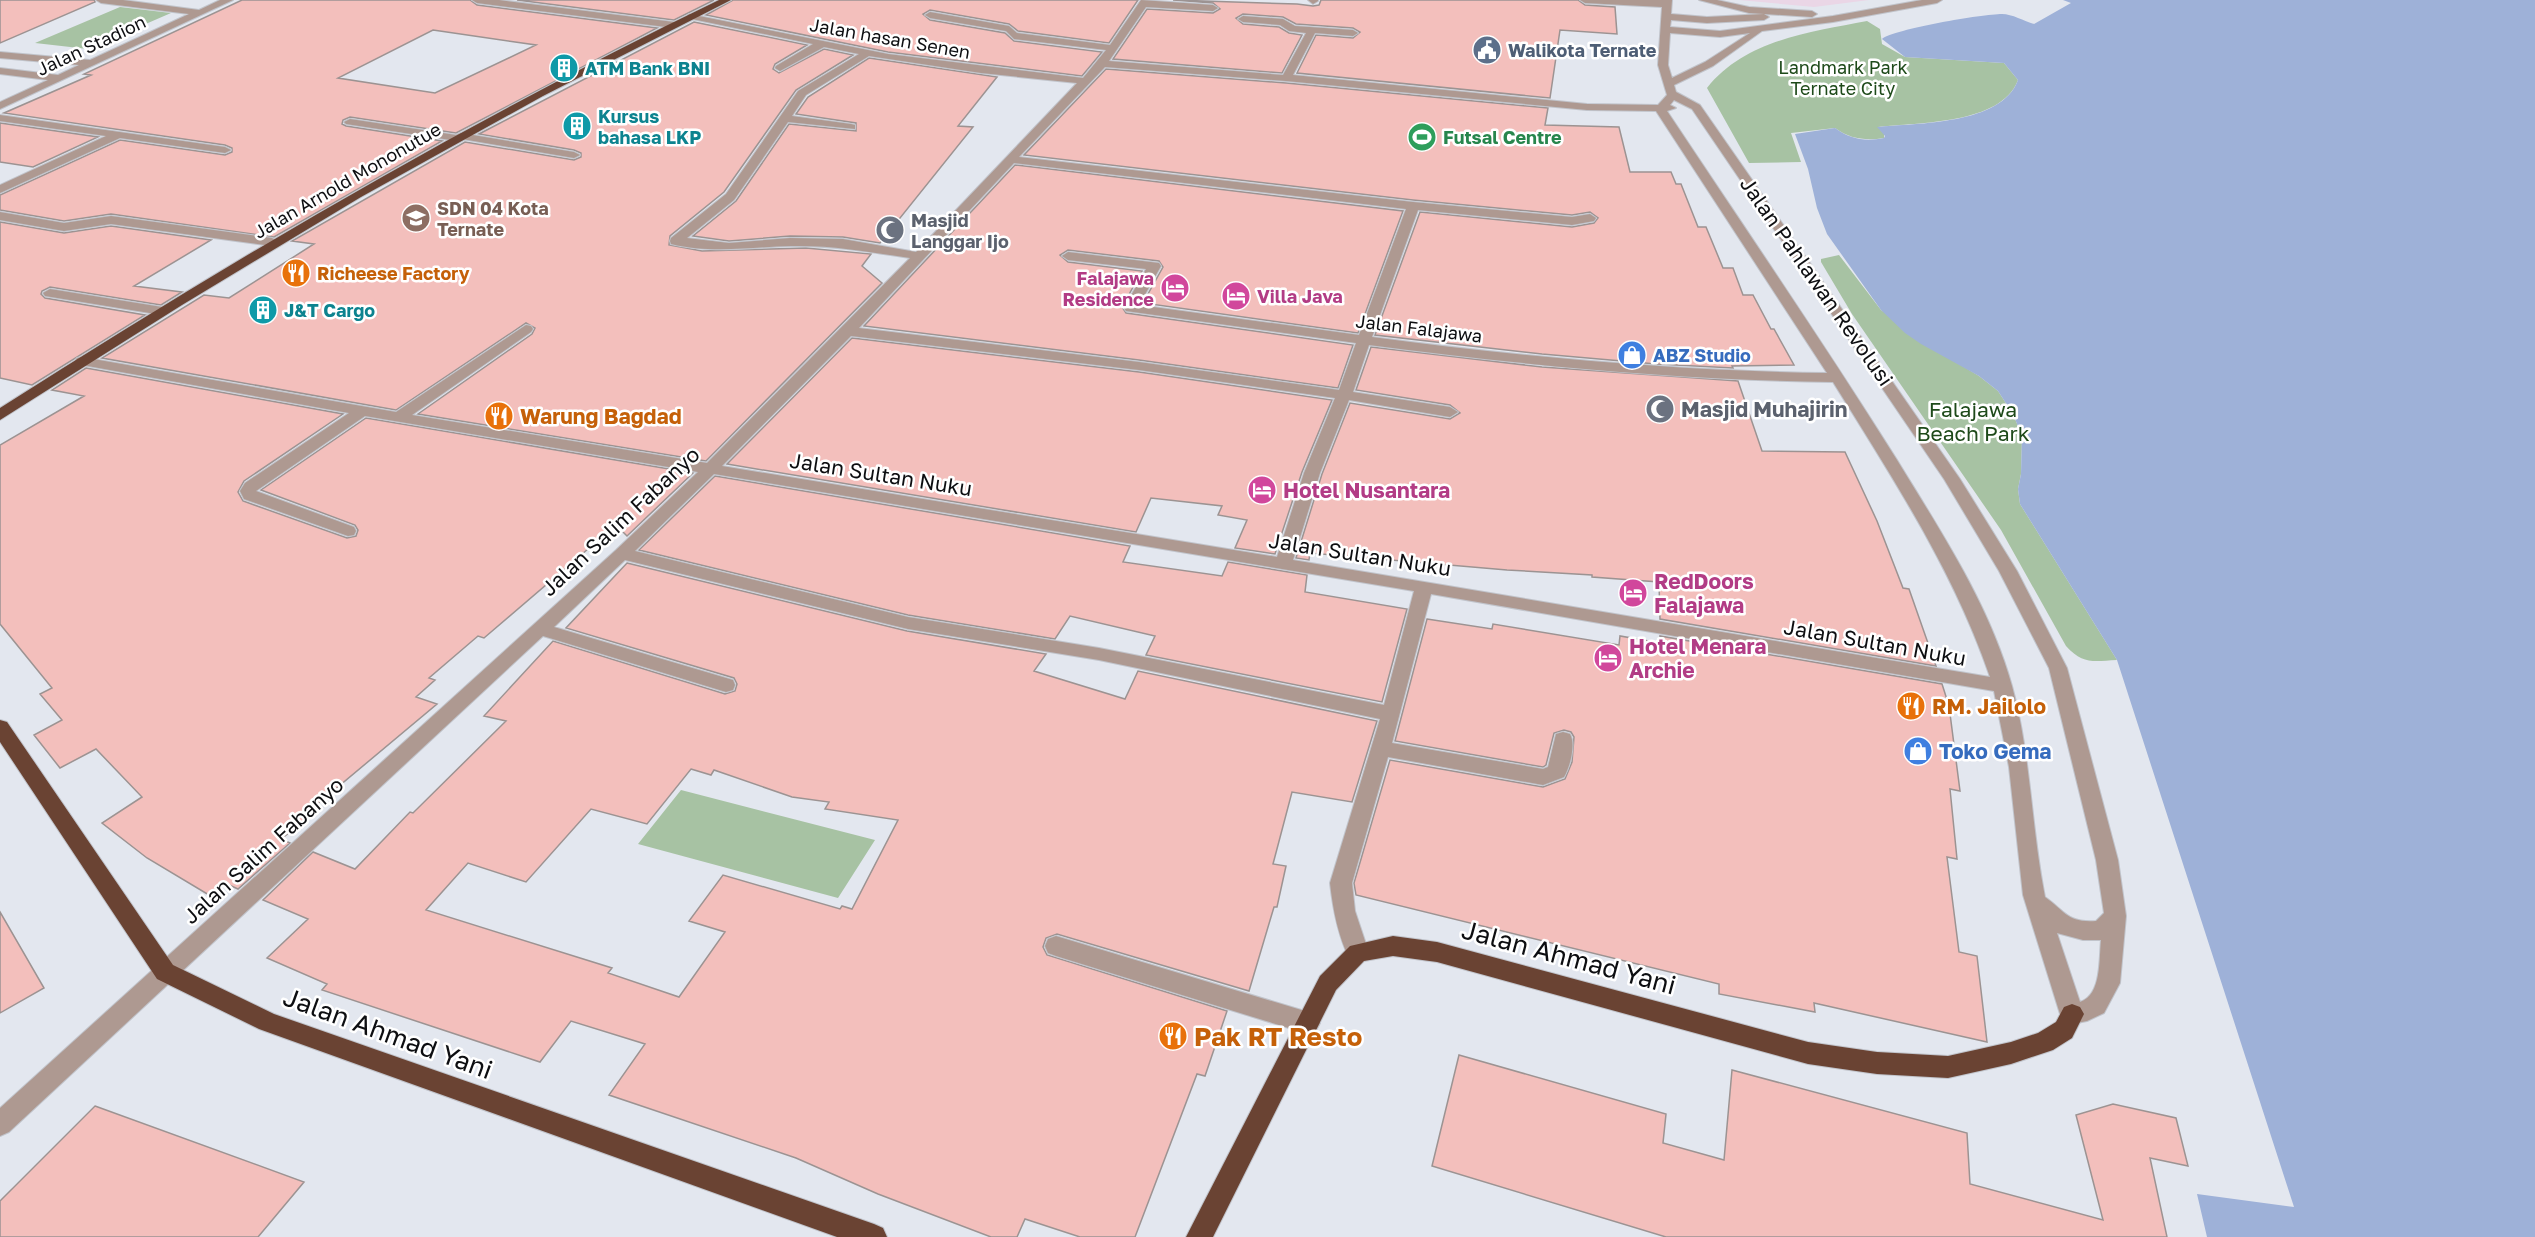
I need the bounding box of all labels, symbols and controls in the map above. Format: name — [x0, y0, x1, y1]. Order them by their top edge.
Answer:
street label: Jalan Stadion — [33, 10, 149, 80]
street label: Jalan hasan Senen — [808, 13, 972, 63]
public building icon: Walikota Ternate — [1471, 34, 1503, 66]
place label: Walikota Ternate — [1508, 39, 1657, 61]
building icon: ATM Bank BNI — [548, 52, 580, 84]
park label: Landmark Park Ternate City — [1778, 56, 1908, 99]
place label: ATM Bank BNI — [585, 57, 710, 79]
place label: Kursus bahasa LKP — [598, 105, 701, 148]
building icon: Kursus bahasa LKP — [561, 110, 593, 142]
street label: Jalan Arnold Mononutue — [250, 117, 444, 243]
sports icon: Futsal Centre — [1406, 121, 1438, 153]
place label: Futsal Centre — [1443, 126, 1562, 148]
street label: Jalan Pahlawan Revolusi — [1735, 171, 1899, 391]
place label: SDN 04 Kota Ternate — [437, 197, 549, 240]
school or university icon: SDN 04 Kota Ternate — [400, 202, 432, 234]
place label: Masjid Langgar Ijo — [911, 209, 1009, 252]
mosque icon: Masjid Langgar Ijo — [874, 214, 906, 246]
restaurant icon: Richeese Factory — [280, 257, 312, 289]
place label: Richeese Factory — [317, 262, 470, 284]
place label: Falajawa Residence — [1063, 267, 1154, 310]
hotel icon: Falajawa Residence — [1159, 272, 1191, 304]
hotel icon: Villa Java — [1220, 280, 1252, 312]
place label: Villa Java — [1257, 285, 1343, 307]
building icon: J&T Cargo — [247, 294, 279, 326]
place label: J&T Cargo — [284, 299, 375, 321]
street label: Jalan Falajawa — [1354, 309, 1484, 347]
shop icon: ABZ Studio — [1616, 339, 1648, 371]
place label: ABZ Studio — [1653, 344, 1751, 366]
mosque icon: Masjid Muhajirin — [1644, 393, 1676, 425]
place label: Masjid Muhajirin — [1681, 396, 1848, 422]
park label: Falajawa Beach Park — [1916, 396, 2030, 446]
restaurant icon: Warung Bagdad — [483, 400, 515, 432]
place label: Warung Bagdad — [520, 403, 682, 429]
street label: Jalan Salim Fabanyo — [535, 441, 705, 601]
street label: Jalan Sultan Nuku — [788, 447, 974, 501]
hotel icon: Hotel Nusantara — [1246, 474, 1278, 506]
place label: Hotel Nusantara — [1283, 477, 1450, 503]
street label: Jalan Sultan Nuku — [1267, 527, 1453, 581]
place label: RedDoors Falajawa — [1654, 568, 1754, 618]
hotel icon: RedDoors Falajawa — [1617, 577, 1649, 609]
street label: Jalan Sultan Nuku — [1782, 613, 1968, 671]
place label: Hotel Menara Archie — [1629, 633, 1767, 683]
hotel icon: Hotel Menara Archie — [1592, 642, 1624, 674]
restaurant icon: RM. Jailolo — [1895, 690, 1927, 722]
place label: RM. Jailolo — [1932, 693, 2046, 719]
shop icon: Toko Gema — [1902, 735, 1934, 767]
place label: Toko Gema — [1939, 738, 2052, 764]
street label: Jalan Salim Fabanyo — [177, 771, 349, 929]
street label: Jalan Ahmad Yani — [1459, 914, 1679, 1000]
street label: Jalan Ahmad Yani — [279, 981, 497, 1085]
restaurant icon: Pak RT Resto — [1157, 1020, 1189, 1052]
place label: Pak RT Resto — [1194, 1021, 1362, 1052]

